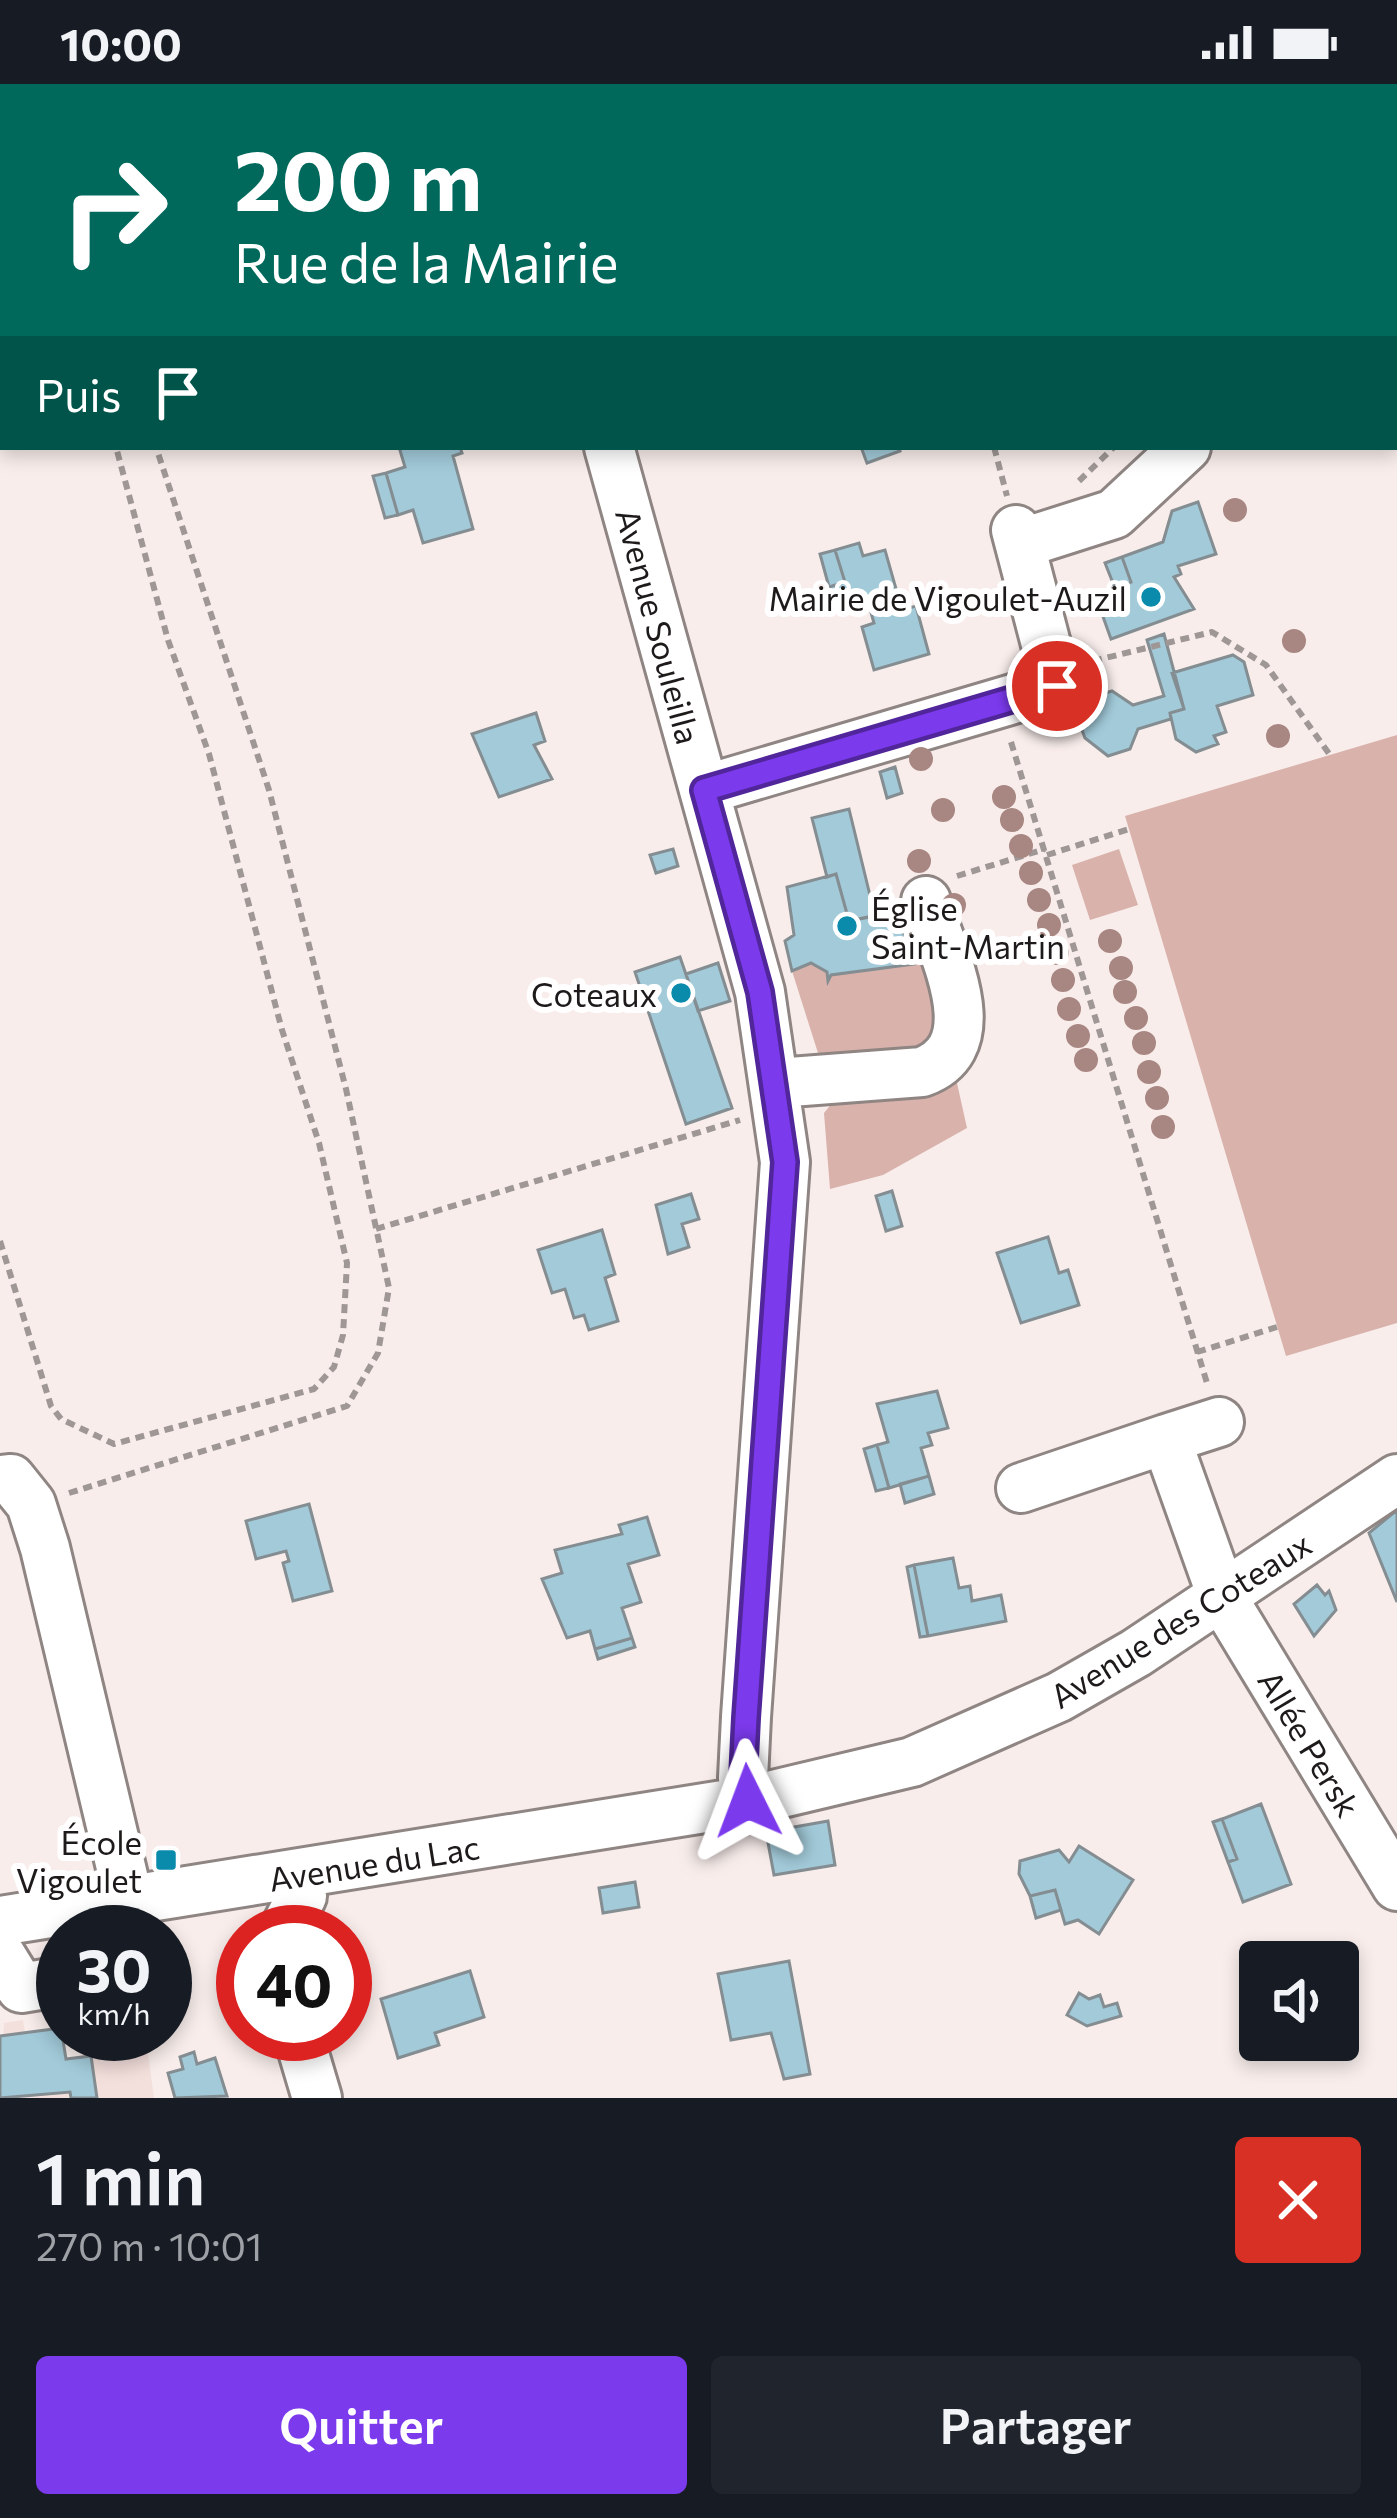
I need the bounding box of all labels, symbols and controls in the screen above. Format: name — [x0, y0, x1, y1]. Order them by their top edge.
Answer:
text: 10:00 — [60, 15, 182, 70]
text: 200 m — [234, 126, 482, 228]
icon: right — [36, 132, 192, 288]
text: Rue de la Mairie — [234, 228, 618, 294]
icon: arrive — [145, 360, 211, 426]
text: Puis — [36, 366, 121, 421]
street label: Avenue Souleilla — [608, 504, 710, 748]
place label: Mairie de Vigoulet-Auzil — [768, 577, 1127, 618]
marker: Mairie de Vigoulet-Auzil — [1138, 584, 1164, 610]
pin — [1006, 635, 1108, 737]
icon: arrive — [1024, 653, 1090, 719]
place label: Église Saint-Martin — [871, 887, 1065, 966]
marker: Église Saint-Martin — [834, 913, 860, 939]
place label: Coteaux — [531, 973, 657, 1014]
marker: Coteaux — [668, 980, 694, 1006]
street label: Avenue des Coteaux — [1042, 1522, 1318, 1716]
street label: Allée Persk — [1250, 1662, 1370, 1824]
position arrow — [685, 1738, 811, 1864]
place label: École Vigoulet — [16, 1821, 142, 1900]
street label: Avenue du Lac — [266, 1825, 482, 1899]
marker: École Vigoulet — [153, 1847, 179, 1873]
speed limit sign: 40 — [216, 1905, 372, 2061]
text: 30 — [77, 1931, 151, 2004]
map controls — [1239, 1941, 1359, 2061]
button: sound — [1239, 1941, 1359, 2061]
text: km/h — [78, 1994, 150, 2031]
text: 1 min — [36, 2132, 206, 2220]
button: close — [1235, 2137, 1361, 2263]
text: 270 m · 10:01 — [36, 2221, 263, 2269]
button: Quitter — [36, 2356, 687, 2494]
button: Partager — [711, 2356, 1361, 2494]

